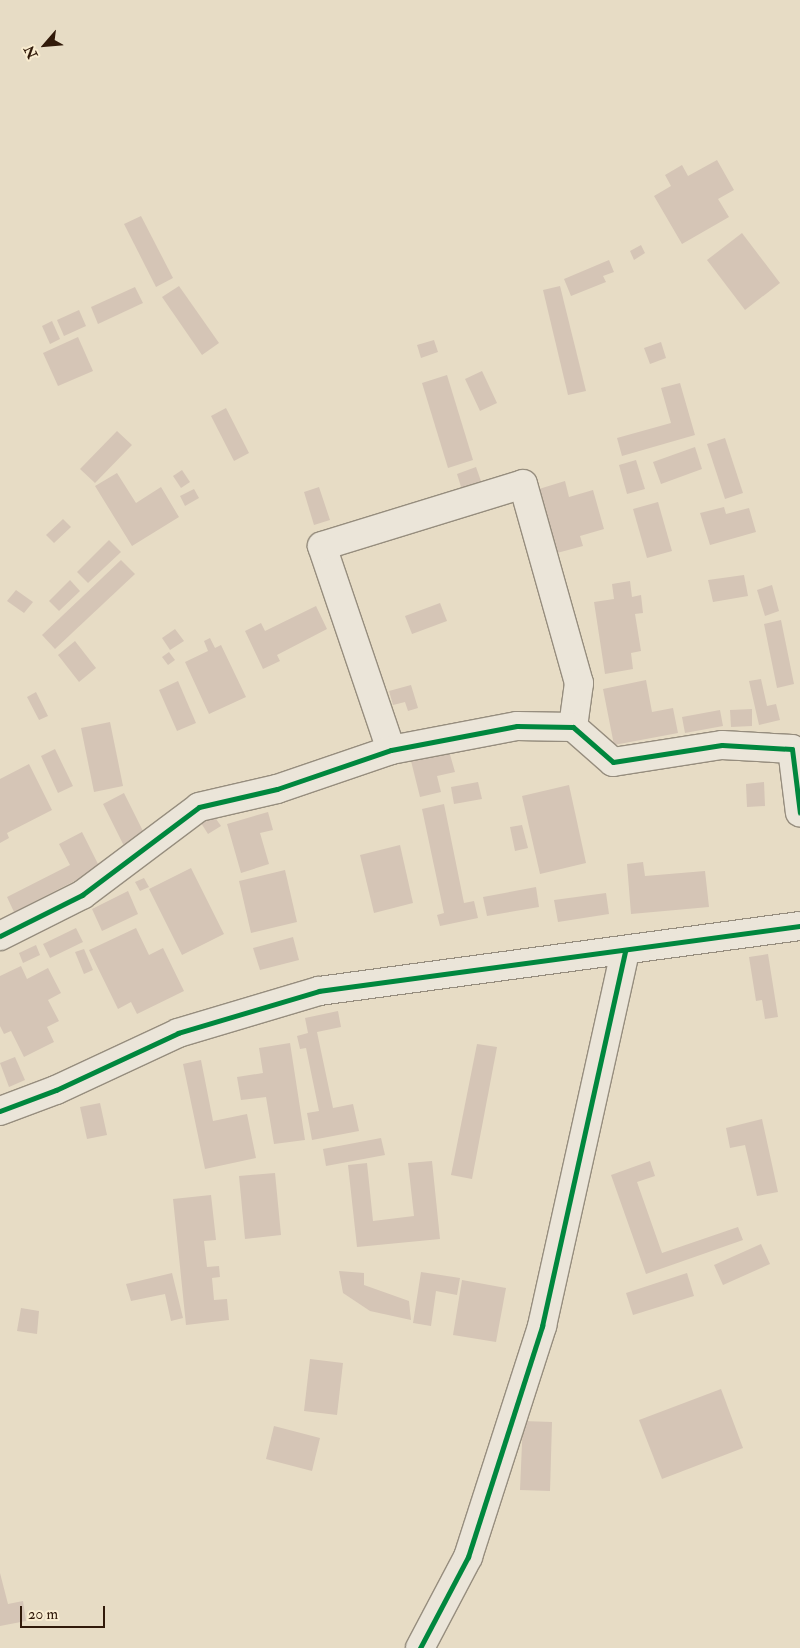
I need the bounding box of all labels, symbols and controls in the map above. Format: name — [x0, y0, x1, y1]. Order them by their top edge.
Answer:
north arrow — [20, 20, 70, 70]
text: N — [21, 43, 42, 61]
scale bar — [22, 1596, 108, 1628]
text: 20 m — [28, 1605, 58, 1624]

